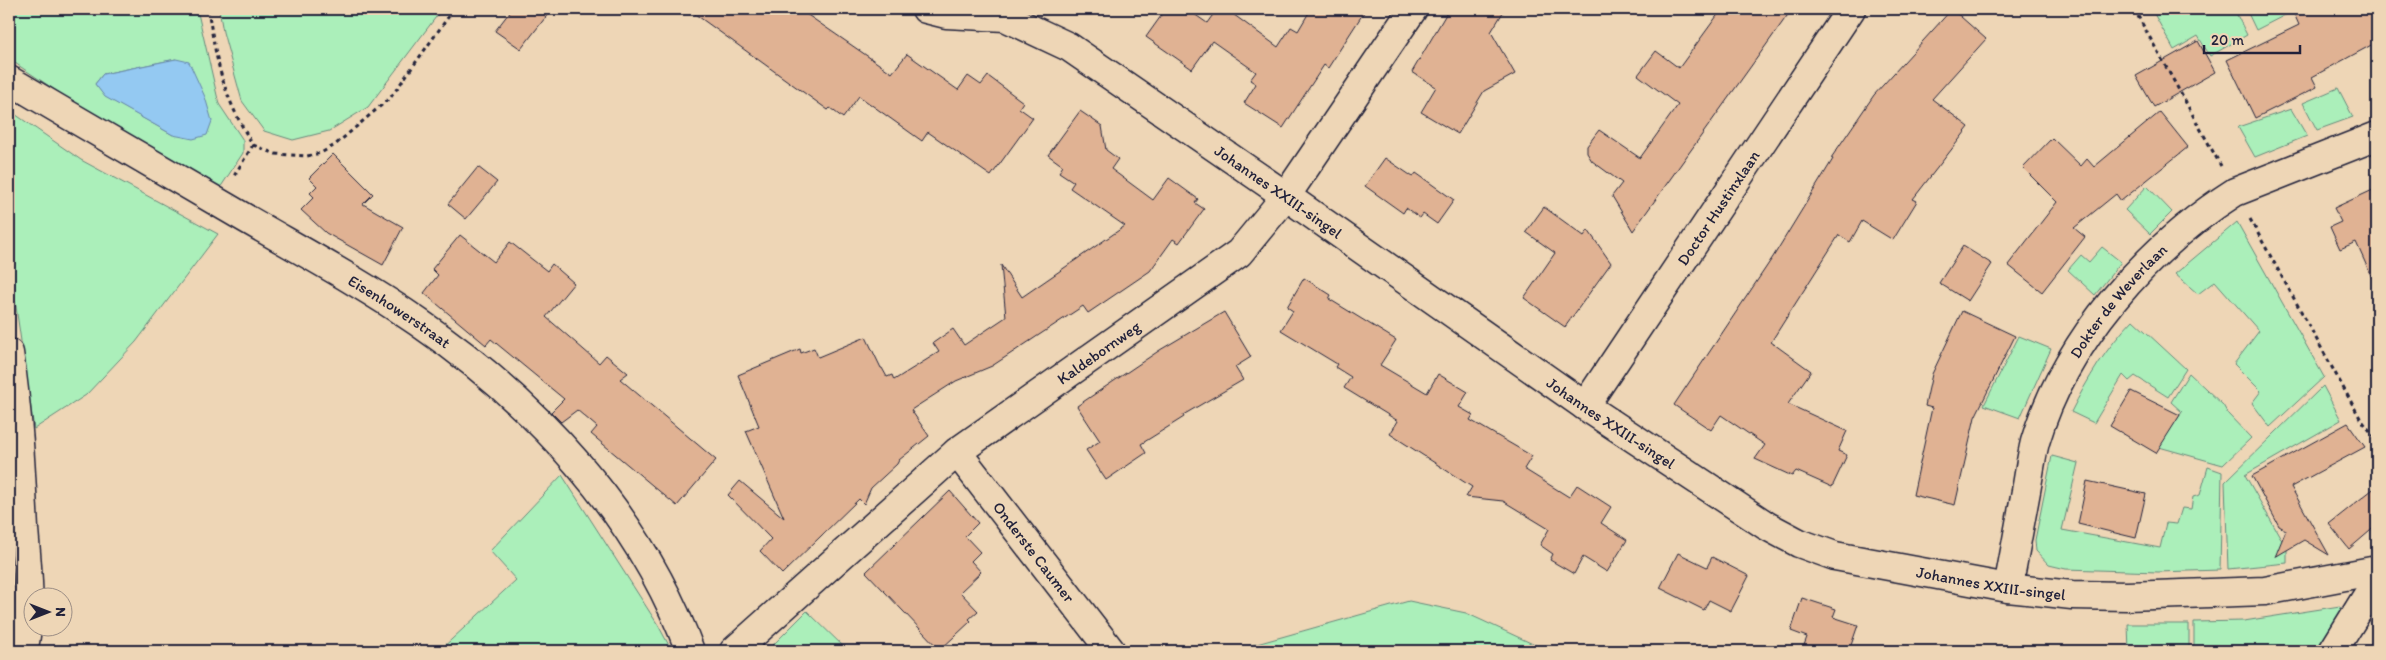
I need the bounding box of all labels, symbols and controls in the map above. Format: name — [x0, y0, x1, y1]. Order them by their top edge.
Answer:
scale bar — [2204, 22, 2300, 54]
text: 20 m — [2211, 31, 2245, 49]
street label: Johannes XXIII-singel — [1211, 141, 1346, 243]
street label: Doctor Hustinxlaan — [1673, 147, 1764, 269]
street label: Dokter de Weverlaan — [2066, 240, 2171, 362]
street label: Eisenhowerstraat — [345, 271, 454, 352]
street label: Kaldebornweg — [1053, 316, 1145, 388]
street label: Johannes XXIII-singel — [1543, 373, 1679, 473]
street label: Onderste Caumer — [989, 498, 1079, 607]
street label: Johannes XXIII-singel — [1915, 562, 2067, 604]
north arrow — [22, 588, 72, 638]
text: N — [52, 607, 69, 617]

